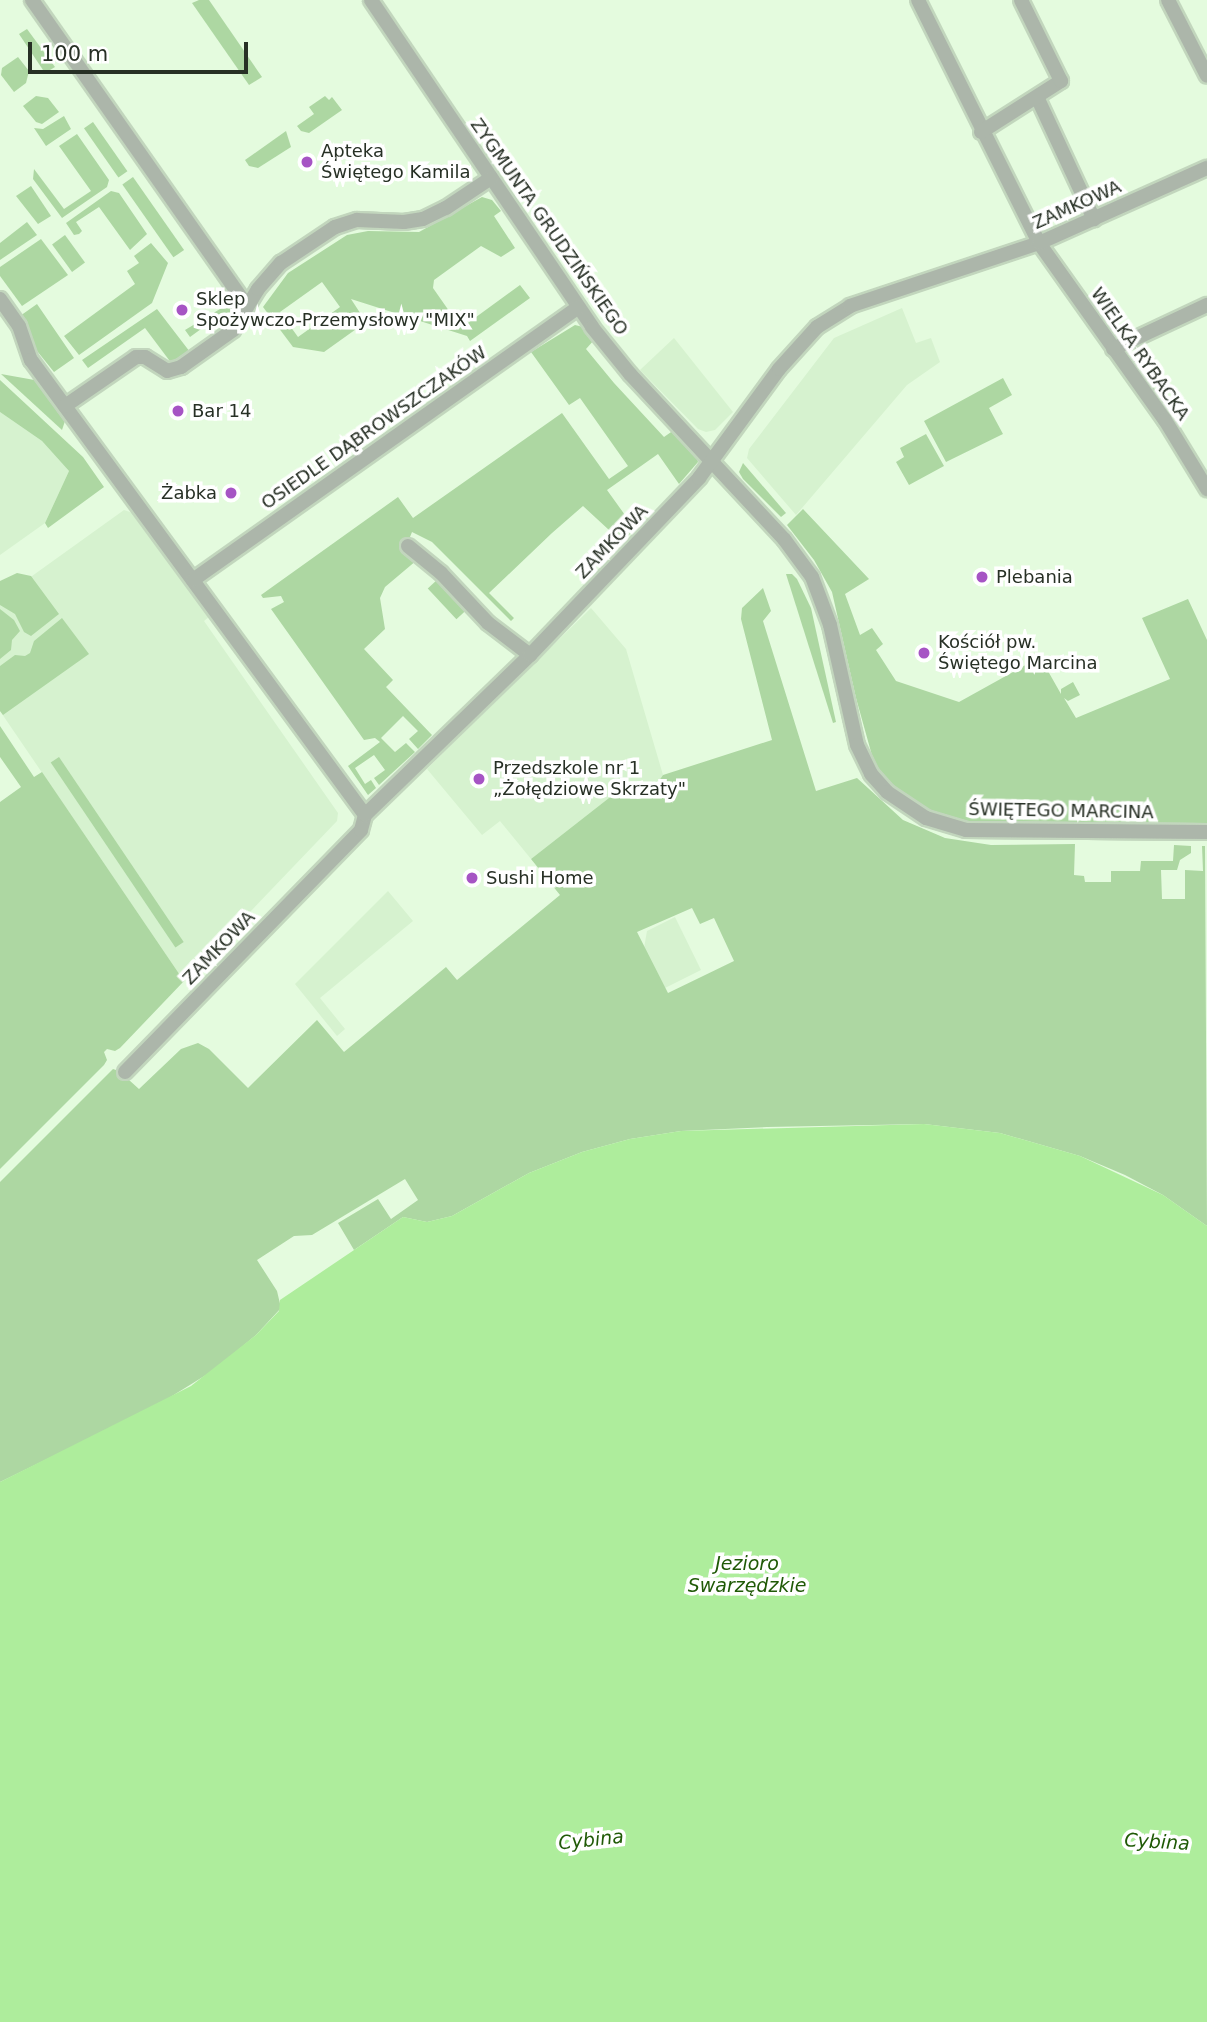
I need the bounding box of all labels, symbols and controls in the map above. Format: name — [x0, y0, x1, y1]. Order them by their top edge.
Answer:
scale bar — [32, 28, 252, 72]
text: 100 m — [41, 42, 108, 66]
street label: ZYGMUNTA GRUDZIŃSKIEGO — [466, 114, 632, 340]
place label: Apteka Świętego Kamila — [321, 141, 471, 184]
marker: Apteka Świętego Kamila — [299, 154, 315, 170]
street label: ZAMKOWA — [1030, 176, 1124, 234]
street label: WIELKA RYBACKA — [1086, 283, 1194, 425]
place label: Sklep Spożywczo-Przemysłowy "MIX" — [196, 289, 475, 332]
marker: Sklep Spożywczo-Przemysłowy "MIX" — [174, 302, 190, 318]
street label: OSIEDLE DĄBROWSZCZAKÓW — [257, 342, 491, 514]
place label: Bar 14 — [192, 400, 251, 422]
marker: Bar 14 — [170, 403, 186, 419]
place label: Żabka — [161, 482, 217, 504]
marker: Żabka — [223, 485, 239, 501]
street label: ZAMKOWA — [571, 501, 653, 583]
place label: Plebania — [996, 566, 1073, 588]
marker: Plebania — [974, 569, 990, 585]
place label: Kościół pw. Świętego Marcina — [938, 632, 1097, 674]
marker: Kościół pw. Świętego Marcina — [916, 645, 932, 661]
place label: Przedszkole nr 1 „Żołędziowe Skrzaty" — [493, 758, 686, 800]
marker: Przedszkole nr 1 „Żołędziowe Skrzaty" — [471, 771, 487, 787]
street label: ŚWIĘTEGO MARCINA — [968, 799, 1154, 823]
place label: Sushi Home — [486, 867, 593, 889]
marker: Sushi Home — [464, 870, 480, 886]
street label: ZAMKOWA — [178, 907, 260, 989]
water label: Jezioro Swarzędzkie — [688, 1553, 806, 1597]
water label: Cybina — [557, 1825, 625, 1855]
water label: Cybina — [1124, 1829, 1190, 1855]

